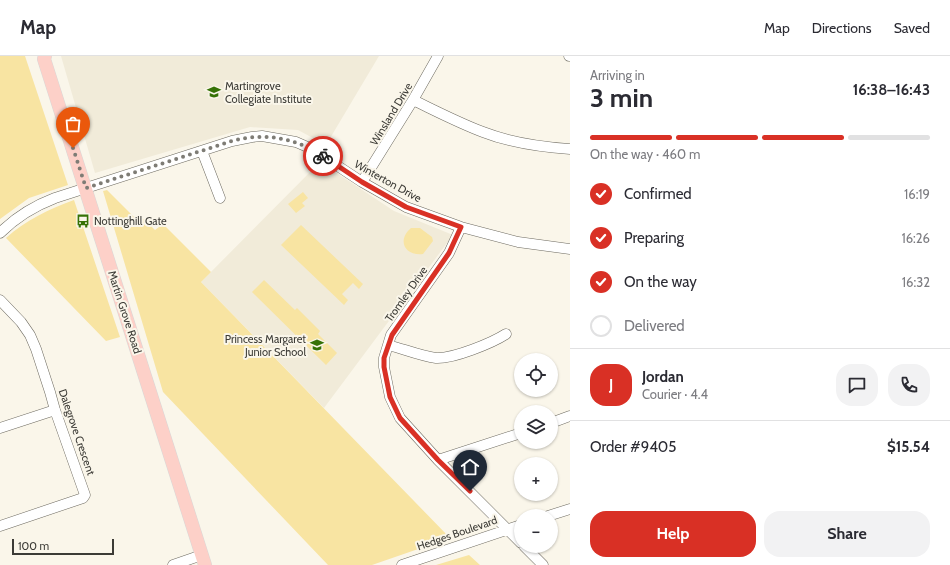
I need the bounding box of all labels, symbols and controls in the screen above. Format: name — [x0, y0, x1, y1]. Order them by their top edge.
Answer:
text: Map — [20, 16, 56, 39]
text: Map — [764, 19, 790, 37]
text: Directions — [812, 19, 872, 37]
text: Saved — [894, 19, 930, 37]
text: Arriving in — [590, 67, 645, 83]
place label: Martingrove Collegiate Institute — [225, 79, 312, 106]
street label: Winsland Drive — [367, 80, 415, 148]
text: 16:38–16:43 — [853, 81, 930, 99]
text: 3 min — [590, 82, 653, 114]
school or university icon: Martingrove Collegiate Institute — [206, 84, 222, 100]
pin — [56, 107, 90, 148]
icon: bag — [62, 113, 84, 135]
courier — [303, 136, 343, 176]
icon: bike — [312, 145, 334, 167]
text: On the way · 460 m — [590, 146, 700, 162]
street label: Winterton Drive — [352, 157, 424, 205]
icon: check — [590, 183, 612, 205]
text: Confirmed — [624, 185, 692, 203]
text: 16:19 — [904, 186, 930, 202]
bus stop icon: Nottinghill Gate — [75, 213, 91, 229]
place label: Nottinghill Gate — [94, 214, 167, 228]
icon: check — [590, 227, 612, 249]
text: Preparing — [624, 229, 684, 247]
text: 16:26 — [901, 230, 930, 246]
street label: Tromley Drive — [382, 263, 431, 325]
street label: Martin Grove Road — [105, 269, 145, 355]
icon: check — [590, 271, 612, 293]
text: On the way — [624, 273, 697, 291]
text: 16:32 — [902, 274, 930, 290]
text: Delivered — [624, 317, 685, 335]
place label: Princess Margaret Junior School — [225, 332, 306, 359]
school or university icon: Princess Margaret Junior School — [309, 337, 325, 353]
map controls — [514, 353, 558, 553]
button: locate — [514, 353, 558, 397]
button: chat — [836, 364, 878, 406]
button: phone — [888, 364, 930, 406]
text: Jordan — [642, 368, 684, 386]
text: J — [609, 376, 613, 394]
text: Courier · 4.4 — [642, 386, 708, 402]
street label: Dalegrove Crescent — [56, 387, 98, 477]
button: layers — [514, 405, 558, 449]
text: Order #9405 — [590, 438, 676, 456]
text: $15.54 — [887, 438, 930, 456]
pin — [453, 450, 487, 491]
icon: home — [459, 456, 481, 478]
button: + — [514, 457, 558, 501]
button: − — [514, 509, 558, 553]
button: Help — [590, 511, 756, 557]
button: Share — [764, 511, 930, 557]
street label: Hedges Boulevard — [415, 513, 499, 553]
scale bar — [12, 537, 114, 556]
text: 100 m — [18, 539, 49, 553]

